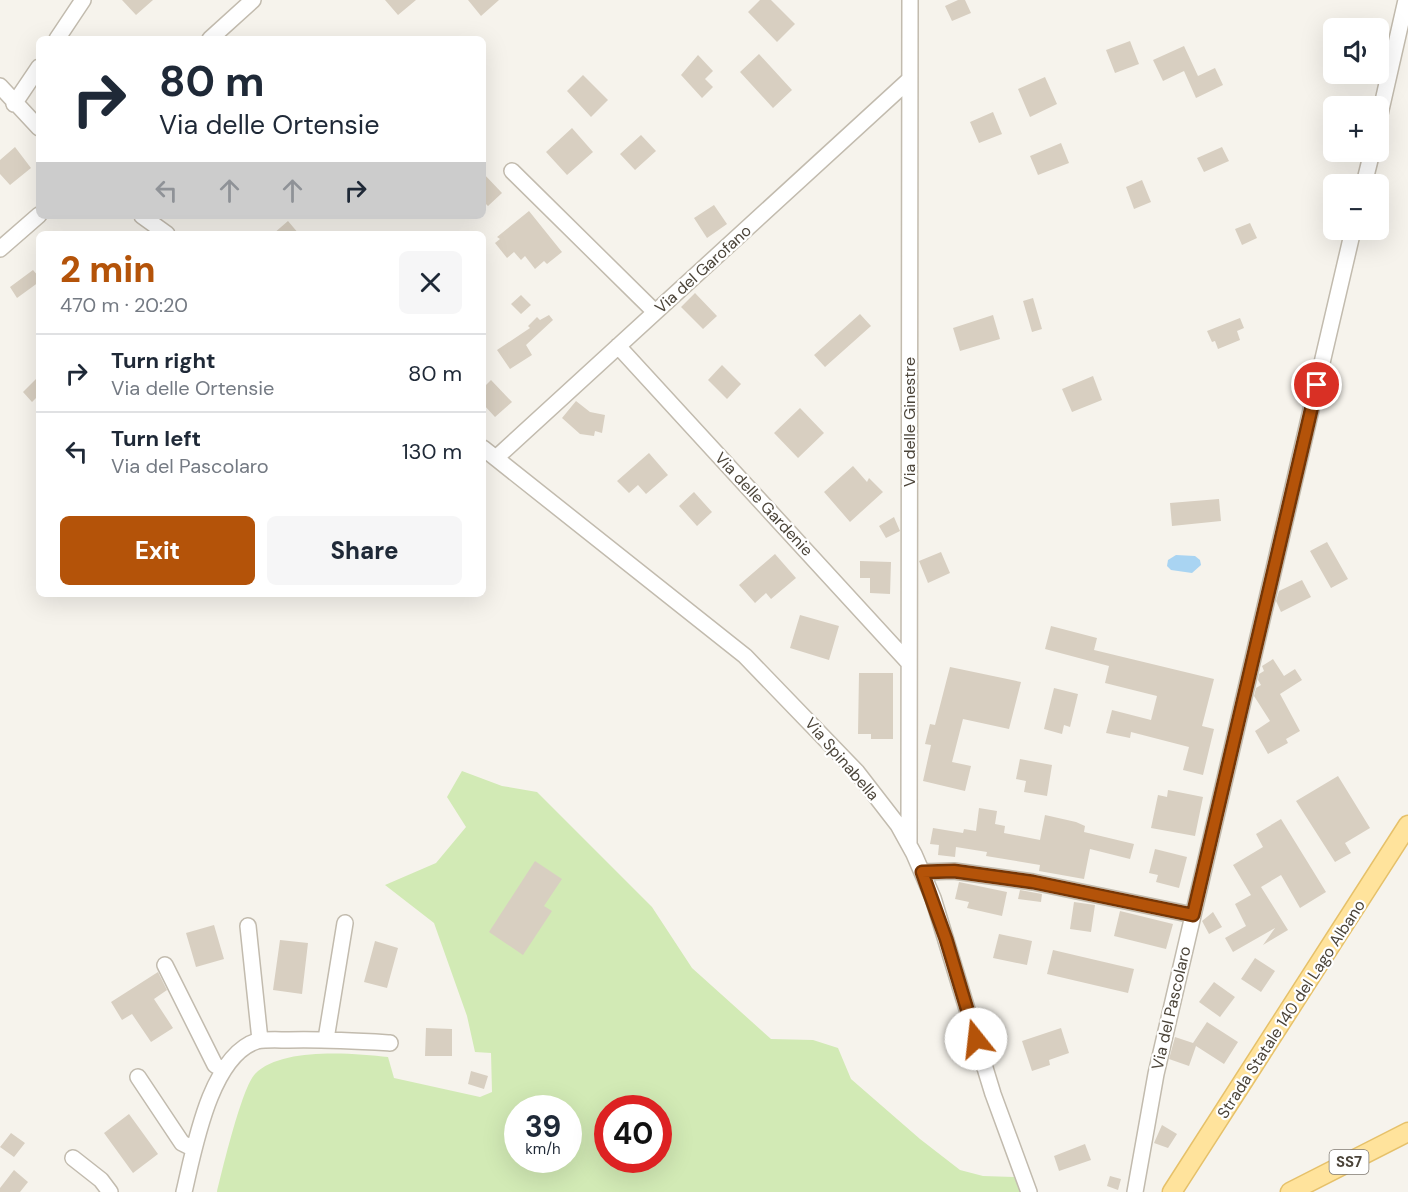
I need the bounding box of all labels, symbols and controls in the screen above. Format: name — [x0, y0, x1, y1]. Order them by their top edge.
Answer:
map controls — [1323, 18, 1389, 240]
button: sound — [1323, 18, 1389, 84]
text: 80 m — [159, 54, 265, 109]
icon: right — [60, 60, 138, 138]
button: + — [1323, 96, 1389, 162]
text: Via delle Ortensie — [159, 107, 380, 142]
icon: left — [150, 174, 183, 207]
icon: ahead — [213, 174, 246, 207]
icon: ahead — [276, 174, 309, 207]
icon: right — [339, 174, 372, 207]
button: − — [1323, 174, 1389, 240]
street label: Via del Garofano — [650, 220, 756, 318]
text: 2 min — [60, 246, 156, 293]
button: close — [399, 251, 462, 314]
text: 470 m · 20:20 — [60, 292, 188, 318]
text: Turn right — [111, 346, 216, 375]
icon: right — [60, 357, 93, 390]
street label: Via delle Ginestre — [899, 357, 920, 487]
text: 80 m — [408, 359, 462, 388]
pin — [1291, 359, 1342, 410]
icon: arrive — [1300, 368, 1333, 401]
text: Via delle Ortensie — [111, 375, 274, 401]
text: Turn left — [111, 424, 201, 453]
icon: left — [60, 435, 93, 468]
text: 130 m — [402, 437, 462, 466]
street label: Via delle Gardenie — [710, 448, 818, 560]
text: Via del Pascolaro — [111, 453, 269, 479]
button: Exit — [60, 516, 255, 585]
button: Share — [267, 516, 462, 585]
street label: Via Spinabella — [800, 713, 884, 805]
street label: Strada Statale 140 del Lago Albano — [1212, 896, 1370, 1122]
street label: Via del Pascolaro — [1147, 944, 1195, 1072]
position arrow — [944, 1007, 1008, 1071]
speed limit sign: 40 — [594, 1095, 672, 1173]
text: 39 — [525, 1107, 561, 1146]
text: km/h — [525, 1139, 561, 1159]
road number: SS7 — [1330, 1150, 1368, 1174]

